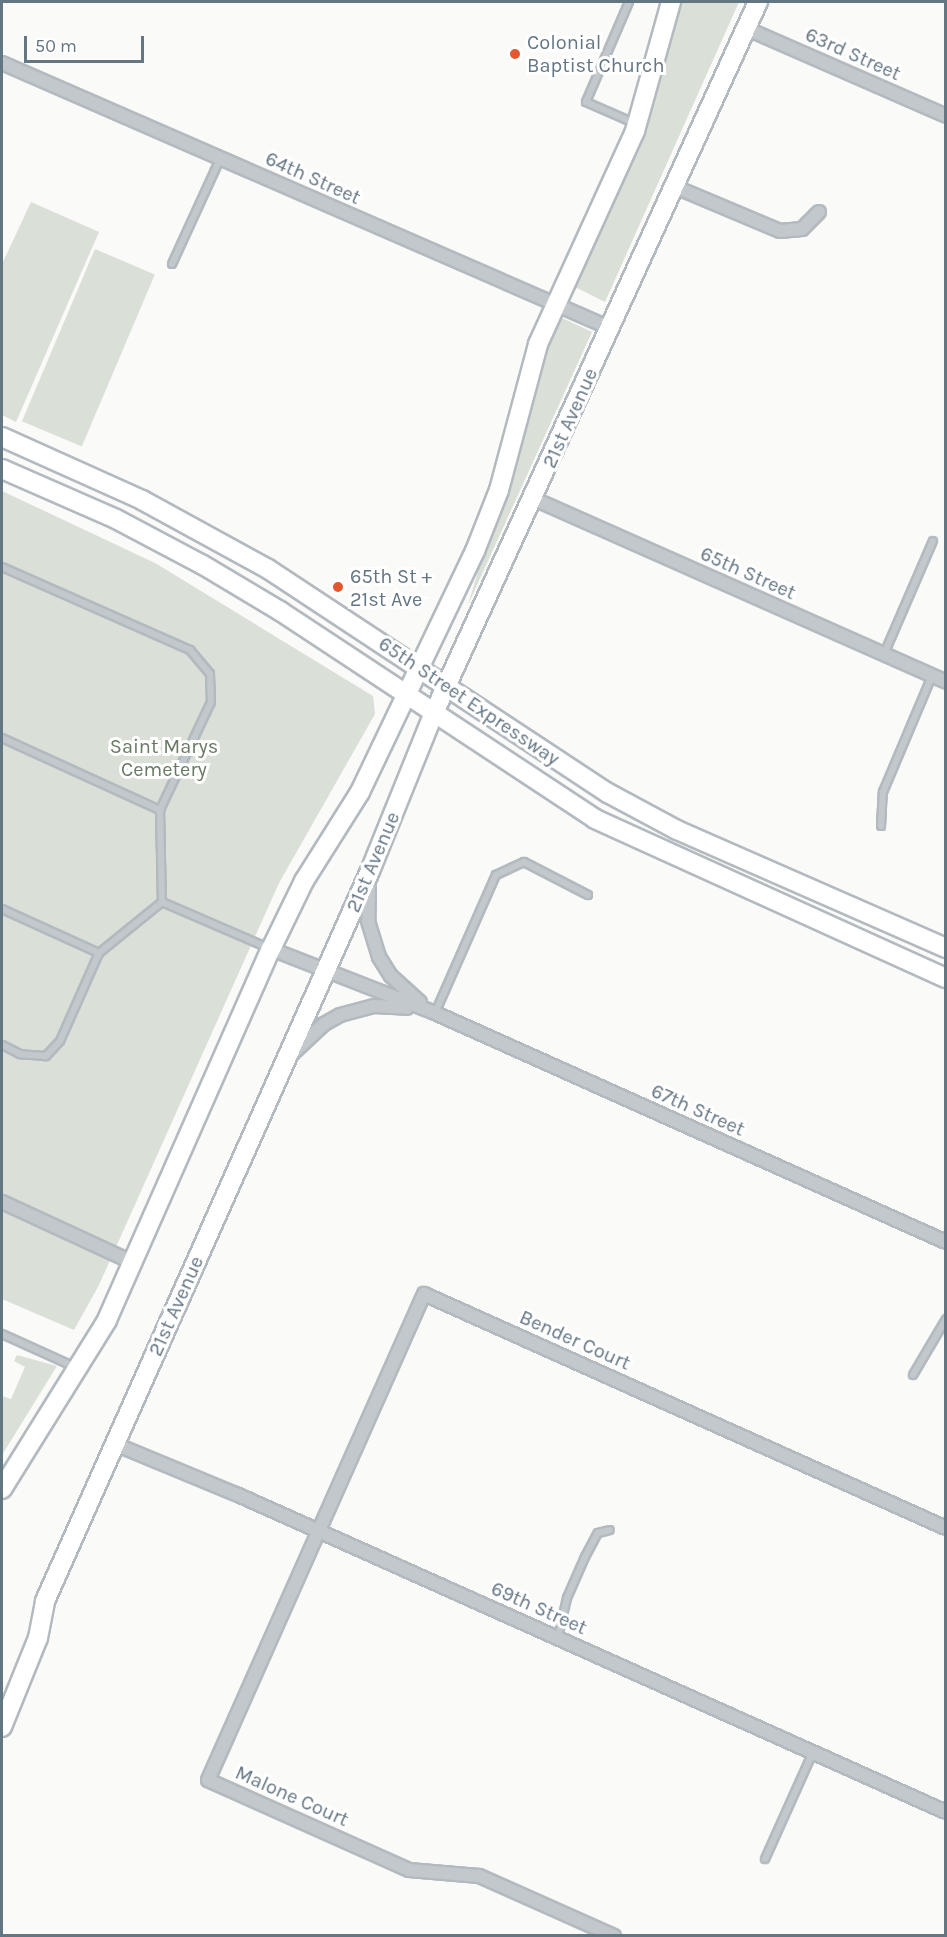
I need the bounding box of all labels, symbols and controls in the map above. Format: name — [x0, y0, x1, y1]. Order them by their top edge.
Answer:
street label: 63rd Street — [802, 22, 904, 86]
scale bar — [27, 24, 147, 62]
place label: Colonial Baptist Church — [527, 30, 664, 77]
text: 50 m — [35, 35, 77, 57]
marker: Colonial Baptist Church — [508, 47, 522, 61]
street label: 64th Street — [262, 146, 364, 210]
street label: 21st Avenue — [537, 364, 603, 472]
street label: 65th Street — [697, 541, 799, 605]
place label: 65th St + 21st Ave — [350, 564, 432, 611]
marker: 65th St + 21st Ave — [331, 580, 345, 594]
street label: 65th Street Expressway — [374, 631, 564, 771]
park label: Saint Marys Cemetery — [110, 735, 218, 782]
street label: 21st Avenue — [341, 808, 405, 916]
street label: 67th Street — [647, 1079, 749, 1141]
street label: 21st Avenue — [143, 1252, 209, 1360]
street label: Bender Court — [516, 1305, 634, 1375]
street label: 69th Street — [487, 1576, 591, 1640]
street label: Malone Court — [232, 1760, 352, 1832]

